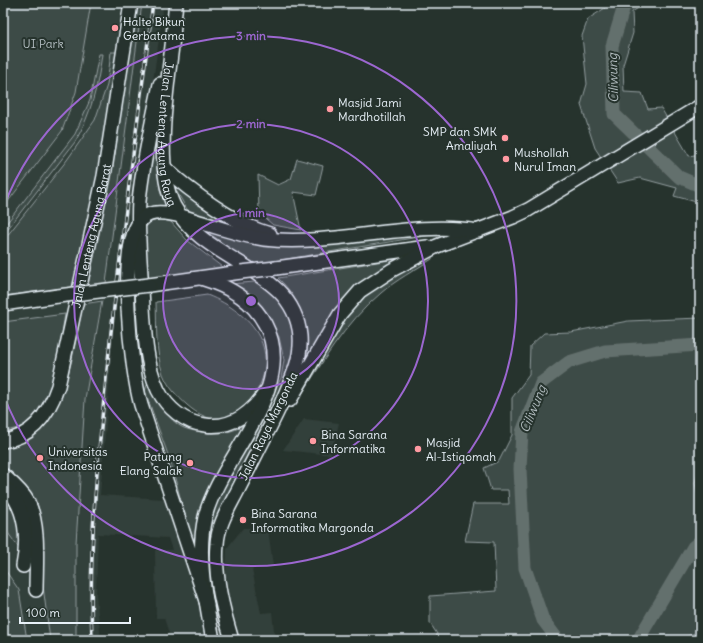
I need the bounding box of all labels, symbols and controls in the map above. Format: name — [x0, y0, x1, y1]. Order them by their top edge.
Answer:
place label: Halte Bikun Gerbatama — [123, 14, 185, 43]
marker: Halte Bikun Gerbatama — [110, 23, 120, 33]
text: 3 min — [236, 28, 266, 43]
park label: UI Park — [22, 36, 64, 51]
water label: Ciliwung — [604, 51, 622, 103]
street label: Jalan Lenteng Agung Raya — [156, 61, 181, 209]
place label: Masjid Jami Mardhotillah — [338, 95, 406, 124]
marker: Masjid Jami Mardhotillah — [325, 104, 335, 114]
text: 2 min — [236, 116, 266, 131]
place label: SMP dan SMK Amaliyah — [423, 124, 498, 153]
marker: SMP dan SMK Amaliyah — [500, 133, 510, 143]
place label: Mushollah Nurul Iman — [514, 145, 576, 174]
marker: Mushollah Nurul Iman — [501, 154, 511, 164]
street label: Jalan Lenteng Agung Barat — [68, 163, 113, 309]
text: 1 min — [237, 205, 265, 220]
centre of rings — [244, 294, 258, 308]
street label: Jalan Raya Margonda — [235, 369, 301, 483]
water label: Ciliwung — [516, 381, 551, 435]
place label: Bina Sarana Informatika — [321, 427, 387, 456]
place label: Masjid Al-Istiqomah — [426, 435, 496, 464]
marker: Bina Sarana Informatika — [308, 436, 318, 446]
place label: Universitas Indonesia — [48, 444, 107, 473]
marker: Masjid Al-Istiqomah — [413, 444, 423, 454]
place label: Patung Elang Salak — [120, 449, 182, 478]
marker: Universitas Indonesia — [35, 453, 45, 463]
marker: Patung Elang Salak — [185, 458, 195, 468]
place label: Bina Sarana Informatika Margonda — [251, 506, 374, 535]
marker: Bina Sarana Informatika Margonda — [238, 515, 248, 525]
scale bar — [20, 599, 130, 625]
text: 100 m — [26, 605, 60, 620]

